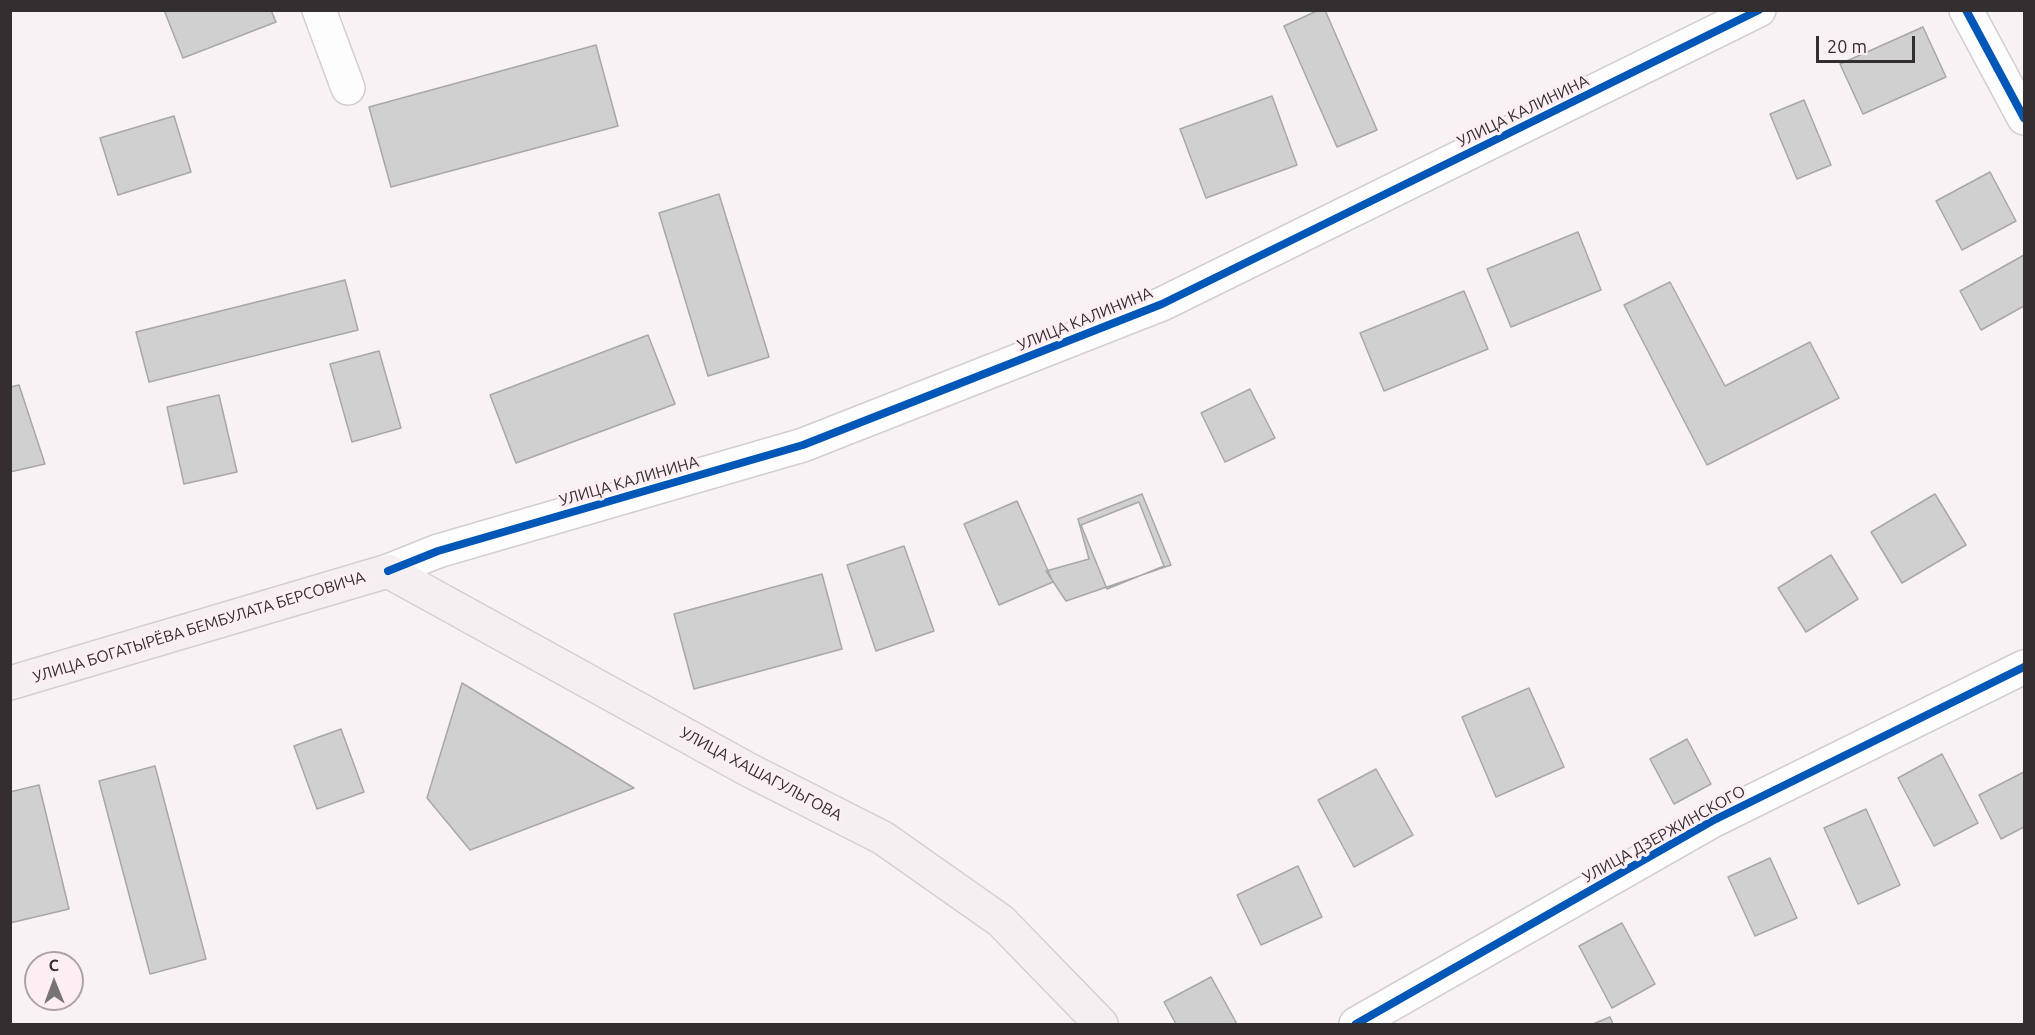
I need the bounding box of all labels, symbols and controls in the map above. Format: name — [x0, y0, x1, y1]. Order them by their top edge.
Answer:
scale bar — [1819, 24, 1918, 62]
text: 20 m — [1827, 36, 1867, 56]
street label: УЛИЦА КАЛИНИНА — [1454, 71, 1592, 151]
street label: УЛИЦА КАЛИНИНА — [1015, 283, 1155, 355]
street label: УЛИЦА КАЛИНИНА — [557, 452, 701, 510]
street label: УЛИЦА БОГАТЫРЁВА БЕМБУЛАТА БЕРСОВИЧА — [31, 567, 367, 687]
street label: УЛИЦА ХАШАГУЛЬГОВА — [677, 723, 845, 825]
street label: УЛИЦА ДЗЕРЖИНСКОГО — [1579, 781, 1749, 887]
north arrow — [24, 951, 84, 1011]
text: С — [48, 956, 59, 974]

